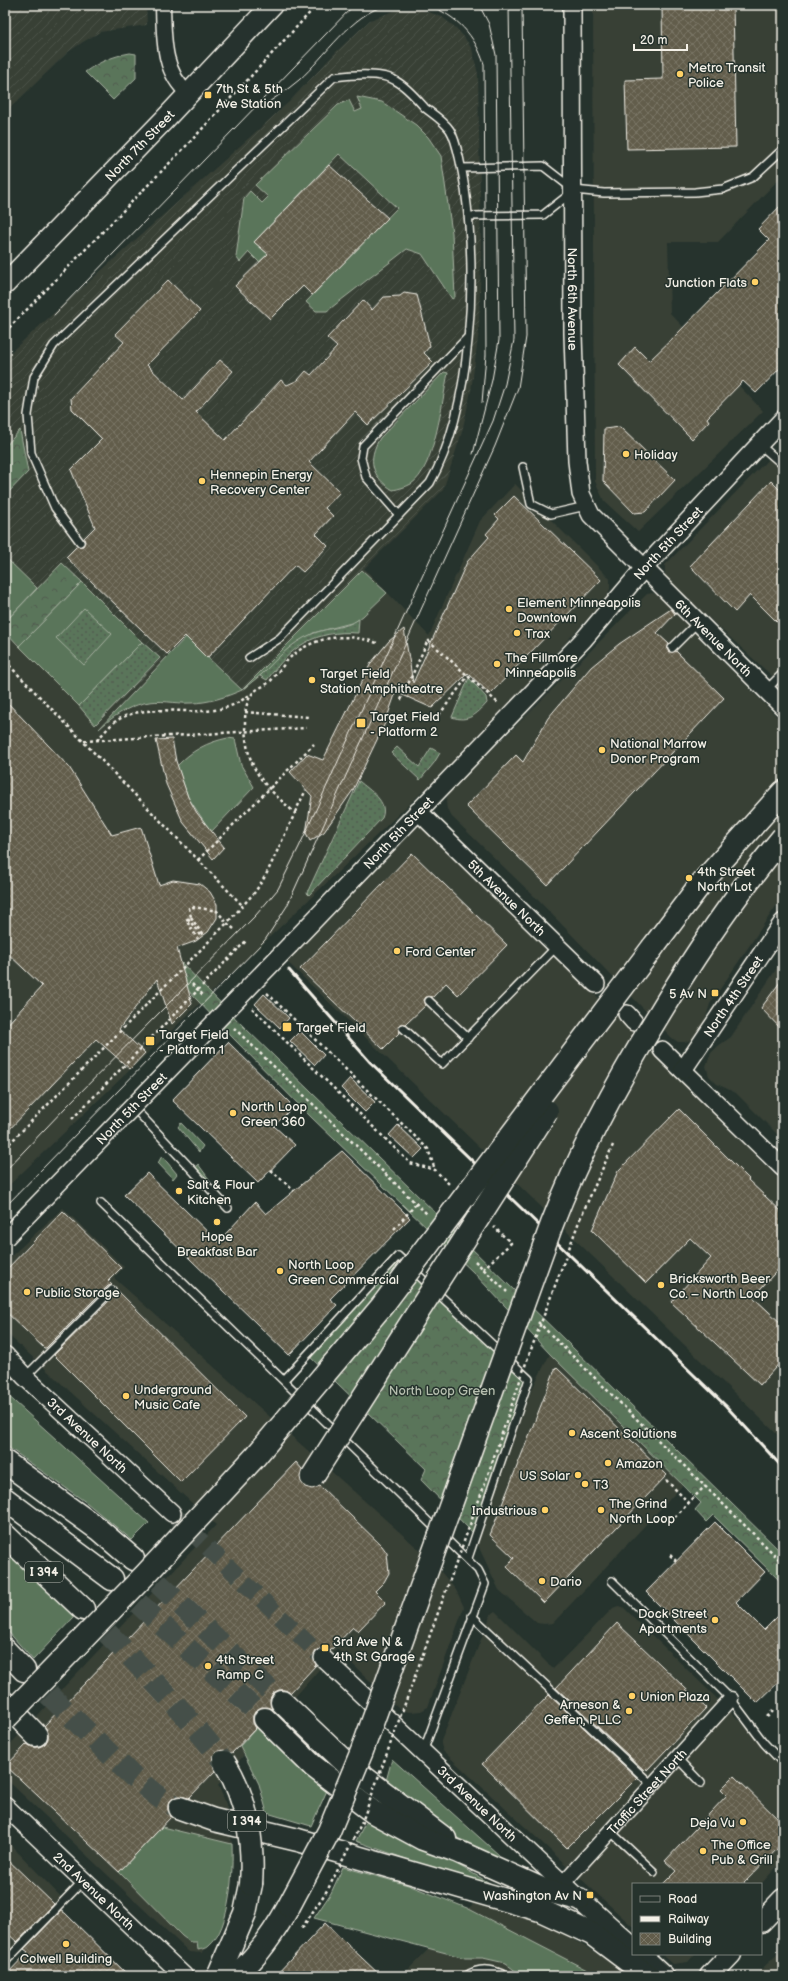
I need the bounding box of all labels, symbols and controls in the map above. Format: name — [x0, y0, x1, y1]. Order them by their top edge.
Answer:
scale bar — [634, 26, 687, 52]
text: 20 m — [640, 33, 667, 48]
place label: Metro Transit Police — [688, 60, 766, 91]
marker: Metro Transit Police — [675, 69, 685, 79]
place label: 7th St & 5th Ave Station — [216, 81, 283, 112]
marker: 7th St & 5th Ave Station — [203, 90, 213, 100]
street label: North 7th Street — [102, 107, 178, 185]
street label: North 6th Avenue — [564, 247, 581, 351]
place label: Junction Flats — [665, 275, 748, 291]
marker: Junction Flats — [750, 277, 760, 287]
place label: Holiday — [634, 447, 678, 463]
marker: Holiday — [621, 449, 631, 459]
place label: Hennepin Energy Recovery Center — [210, 467, 313, 498]
marker: Hennepin Energy Recovery Center — [197, 476, 207, 486]
street label: North 5th Street — [631, 503, 706, 583]
place label: Element Minneapolis Downtown — [517, 595, 641, 626]
street label: 6th Avenue North — [671, 596, 755, 680]
marker: Element Minneapolis Downtown — [504, 604, 514, 614]
place label: Trax — [525, 626, 550, 642]
marker: Trax — [512, 628, 522, 638]
place label: The Fillmore Minneapolis — [505, 650, 578, 681]
marker: The Fillmore Minneapolis — [492, 659, 502, 669]
place label: Target Field Station Amphitheatre — [320, 666, 443, 697]
marker: Target Field Station Amphitheatre — [307, 675, 317, 685]
place label: Target Field - Platform 2 — [370, 709, 440, 740]
marker: Target Field - Platform 2 — [355, 717, 367, 729]
place label: National Marrow Donor Program — [610, 736, 707, 767]
marker: National Marrow Donor Program — [597, 745, 607, 755]
street label: North 5th Street — [360, 794, 437, 873]
street label: 5th Avenue North — [464, 857, 549, 940]
place label: 4th Street North Lot — [697, 864, 755, 895]
marker: 4th Street North Lot — [684, 873, 694, 883]
place label: Ford Center — [405, 944, 476, 960]
marker: Ford Center — [392, 946, 402, 956]
street label: North 4th Street — [700, 953, 767, 1041]
place label: 5 Av N — [669, 986, 707, 1002]
marker: 5 Av N — [710, 988, 720, 998]
place label: Target Field — [296, 1020, 366, 1036]
marker: Target Field — [281, 1021, 293, 1033]
place label: Target Field - Platform 1 — [159, 1027, 229, 1058]
marker: Target Field - Platform 1 — [144, 1035, 156, 1047]
street label: North 5th Street — [93, 1070, 171, 1148]
place label: North Loop Green 360 — [241, 1099, 307, 1130]
marker: North Loop Green 360 — [228, 1108, 238, 1118]
place label: Salt & Flour Kitchen — [187, 1177, 255, 1208]
marker: Salt & Flour Kitchen — [174, 1186, 184, 1196]
marker: Hope Breakfast Bar — [212, 1217, 222, 1227]
place label: Hope Breakfast Bar — [177, 1229, 258, 1260]
place label: North Loop Green Commercial — [288, 1257, 399, 1288]
marker: North Loop Green Commercial — [275, 1266, 285, 1276]
place label: Bricksworth Beer Co. – North Loop — [669, 1271, 770, 1302]
marker: Bricksworth Beer Co. – North Loop — [656, 1280, 666, 1290]
place label: Public Storage — [35, 1285, 120, 1301]
marker: Public Storage — [22, 1287, 32, 1297]
place label: Underground Music Cafe — [134, 1382, 212, 1413]
park label: North Loop Green — [389, 1383, 495, 1399]
marker: Underground Music Cafe — [121, 1391, 131, 1401]
street label: 3rd Avenue North — [43, 1395, 130, 1477]
place label: Ascent Solutions — [580, 1426, 677, 1442]
marker: Ascent Solutions — [567, 1428, 577, 1438]
place label: Amazon — [616, 1456, 663, 1472]
marker: Amazon — [603, 1458, 613, 1468]
place label: US Solar — [519, 1468, 570, 1484]
marker: US Solar — [573, 1470, 583, 1480]
place label: T3 — [593, 1477, 609, 1493]
marker: T3 — [580, 1479, 590, 1489]
place label: The Grind North Loop — [609, 1496, 675, 1527]
place label: Industrious — [472, 1503, 538, 1519]
marker: Industrious — [540, 1505, 550, 1515]
marker: The Grind North Loop — [596, 1505, 606, 1515]
road number: I 394 — [25, 1562, 63, 1582]
place label: Dario — [550, 1574, 582, 1590]
marker: Dario — [537, 1576, 547, 1586]
place label: Dock Street Apartments — [638, 1606, 708, 1637]
marker: Dock Street Apartments — [710, 1615, 720, 1625]
place label: 3rd Ave N & 4th St Garage — [333, 1634, 415, 1665]
marker: 3rd Ave N & 4th St Garage — [320, 1643, 330, 1653]
place label: 4th Street Ramp C — [216, 1652, 274, 1683]
marker: 4th Street Ramp C — [203, 1661, 213, 1671]
place label: Union Plaza — [640, 1689, 710, 1705]
marker: Union Plaza — [627, 1691, 637, 1701]
place label: Arneson & Geffen, PLLC — [544, 1697, 621, 1728]
marker: Arneson & Geffen, PLLC — [624, 1706, 634, 1716]
street label: Traffic Street North — [604, 1746, 691, 1838]
street label: 3rd Avenue North — [433, 1763, 520, 1845]
road number: I 394 — [228, 1811, 266, 1831]
place label: Deja Vu — [690, 1815, 735, 1831]
marker: Deja Vu — [738, 1817, 748, 1827]
place label: The Office Pub & Grill — [711, 1837, 773, 1868]
marker: The Office Pub & Grill — [698, 1846, 708, 1856]
street label: 2nd Avenue North — [49, 1849, 138, 1934]
legend — [632, 1883, 762, 1955]
place label: Washington Av N — [483, 1888, 582, 1904]
marker: Washington Av N — [585, 1890, 595, 1900]
text: Road — [668, 1892, 697, 1907]
text: Railway — [668, 1912, 710, 1927]
text: Building — [668, 1932, 712, 1947]
marker: Colwell Building — [61, 1939, 71, 1949]
place label: Colwell Building — [20, 1951, 112, 1967]

